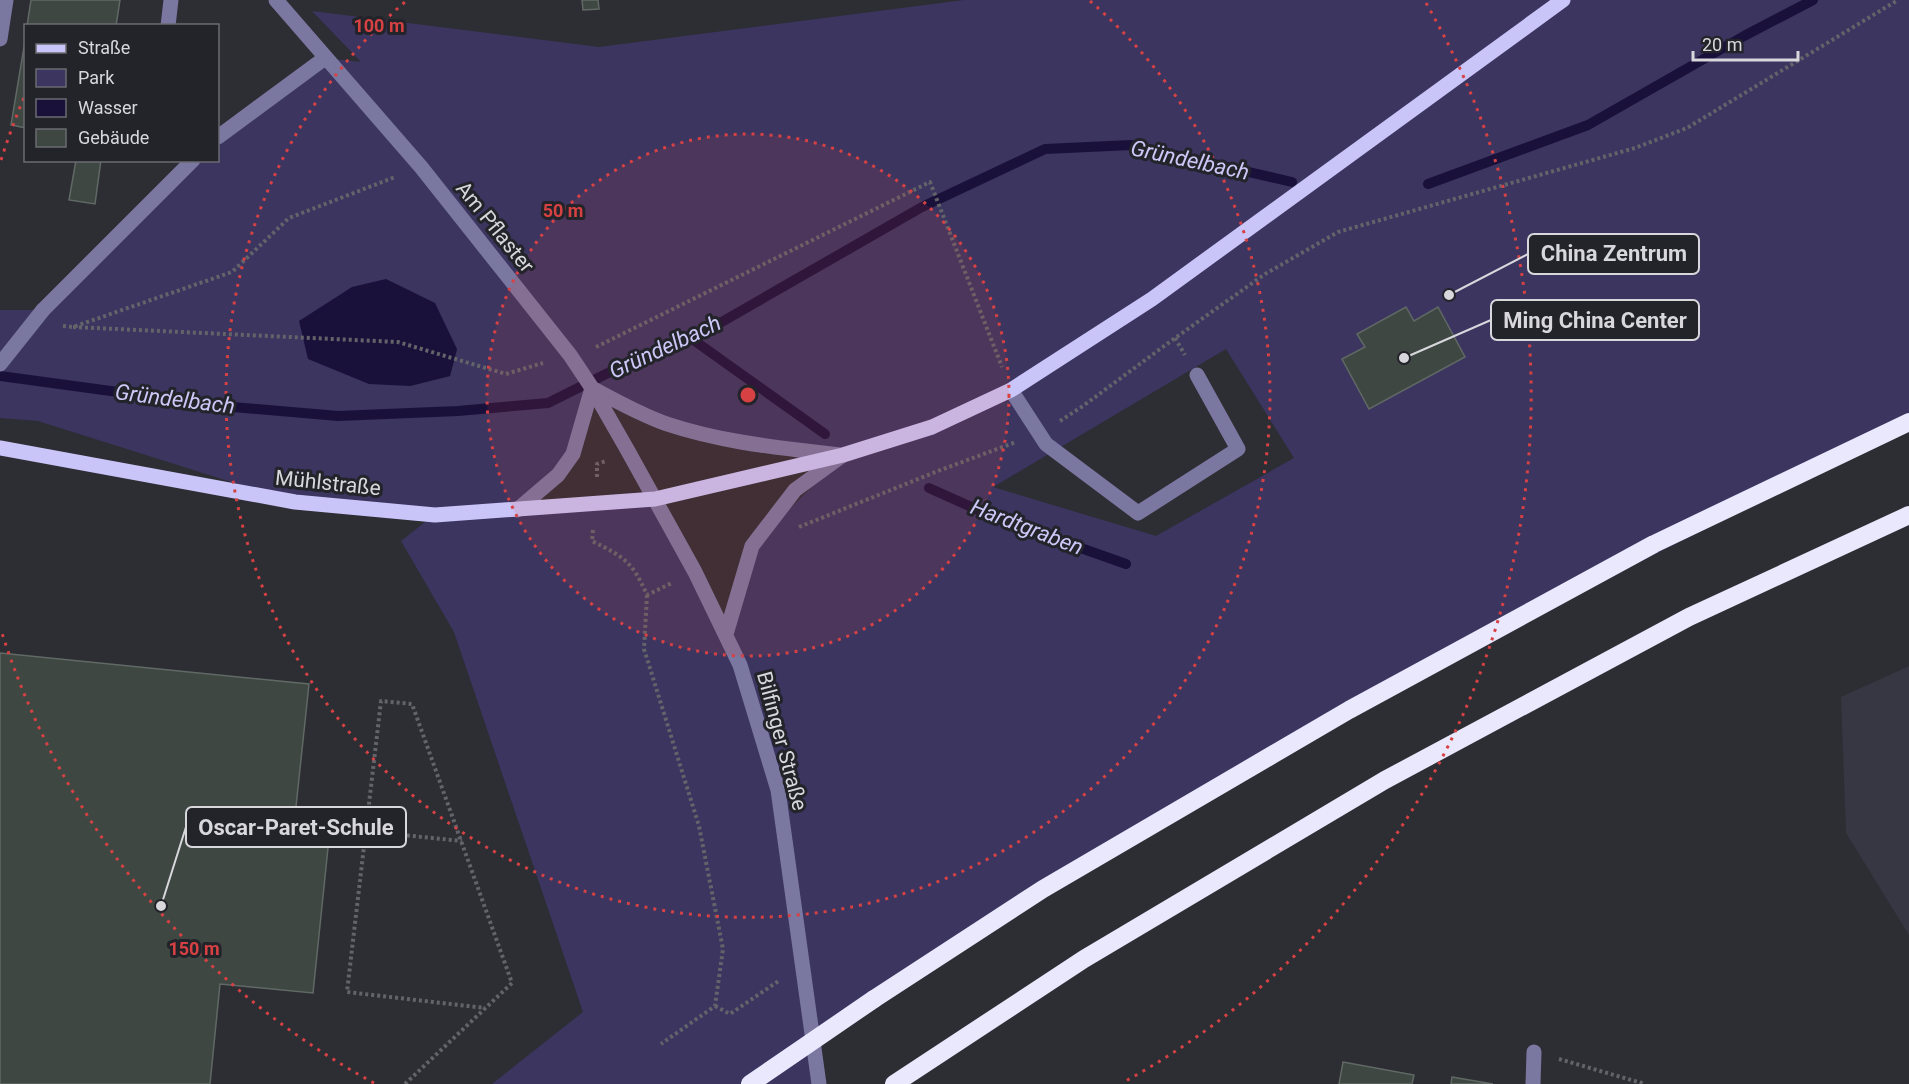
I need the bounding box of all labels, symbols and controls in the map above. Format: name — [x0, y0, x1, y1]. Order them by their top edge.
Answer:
text: 100 m — [353, 15, 405, 36]
legend — [24, 24, 219, 162]
scale bar — [1693, 24, 1798, 62]
text: 20 m — [1702, 34, 1742, 55]
text: Straße — [78, 37, 130, 58]
text: Park — [78, 67, 115, 88]
text: Wasser — [78, 97, 138, 118]
text: Gebäude — [78, 127, 149, 148]
water label: Gründelbach — [1129, 135, 1251, 185]
street label: Am Pflaster — [451, 177, 539, 277]
text: 50 m — [543, 200, 583, 221]
callout: China Zentrum — [1528, 234, 1699, 274]
text: China Zentrum — [1541, 241, 1687, 266]
callout: Ming China Center — [1491, 300, 1699, 340]
text: Ming China Center — [1503, 308, 1687, 333]
water label: Gründelbach — [605, 310, 725, 384]
water label: Gründelbach — [114, 379, 236, 419]
centre of rings — [738, 385, 758, 405]
street label: Mühlstraße — [274, 466, 382, 500]
water label: Hardtgraben — [967, 494, 1087, 560]
street label: Bilfinger Straße — [752, 669, 812, 813]
callout: Oscar-Paret-Schule — [186, 807, 406, 847]
text: Oscar-Paret-Schule — [198, 815, 394, 840]
text: 150 m — [168, 938, 220, 959]

